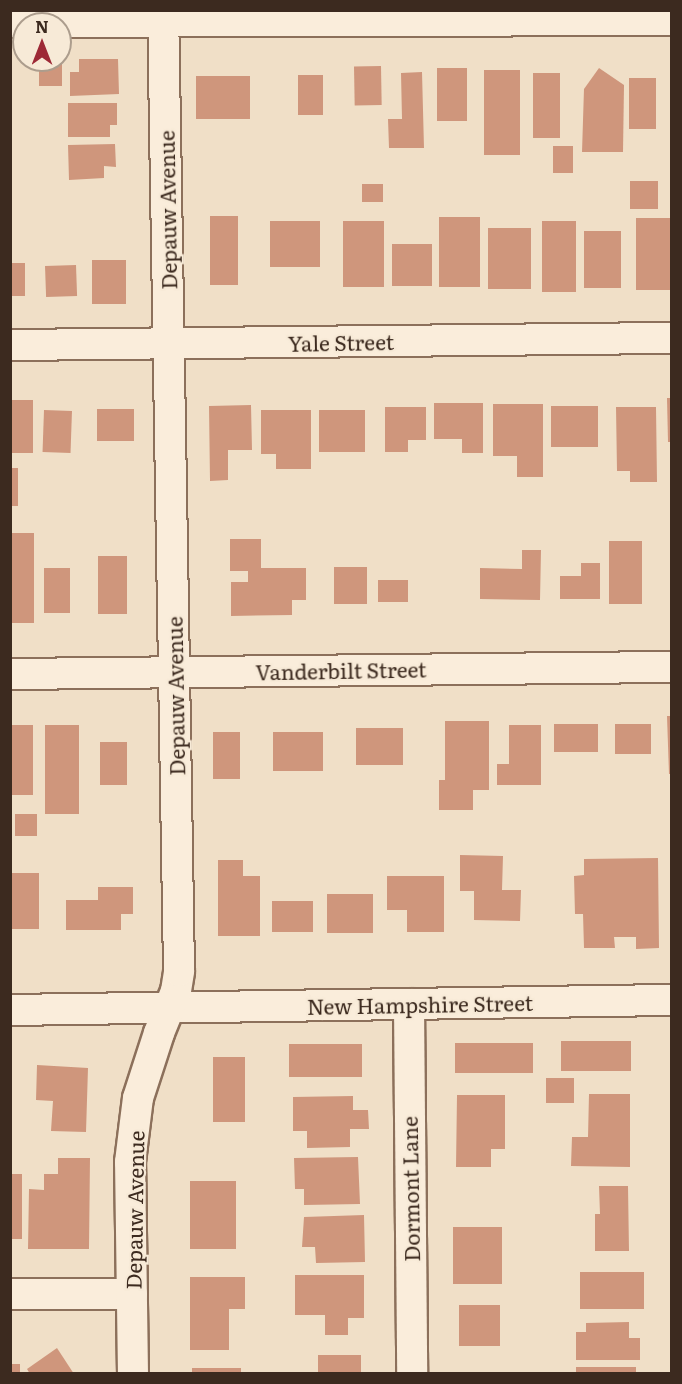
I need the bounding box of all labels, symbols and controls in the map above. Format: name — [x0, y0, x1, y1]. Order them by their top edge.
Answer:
north arrow — [12, 12, 72, 72]
text: N — [35, 14, 49, 38]
street label: Depauw Avenue — [153, 130, 181, 290]
street label: Yale Street — [288, 328, 394, 356]
street label: Depauw Avenue — [161, 616, 189, 776]
street label: Vanderbilt Street — [255, 656, 427, 684]
street label: New Hampshire Street — [307, 989, 533, 1019]
street label: Dormont Lane — [396, 1116, 424, 1262]
street label: Depauw Avenue — [120, 1130, 148, 1290]

